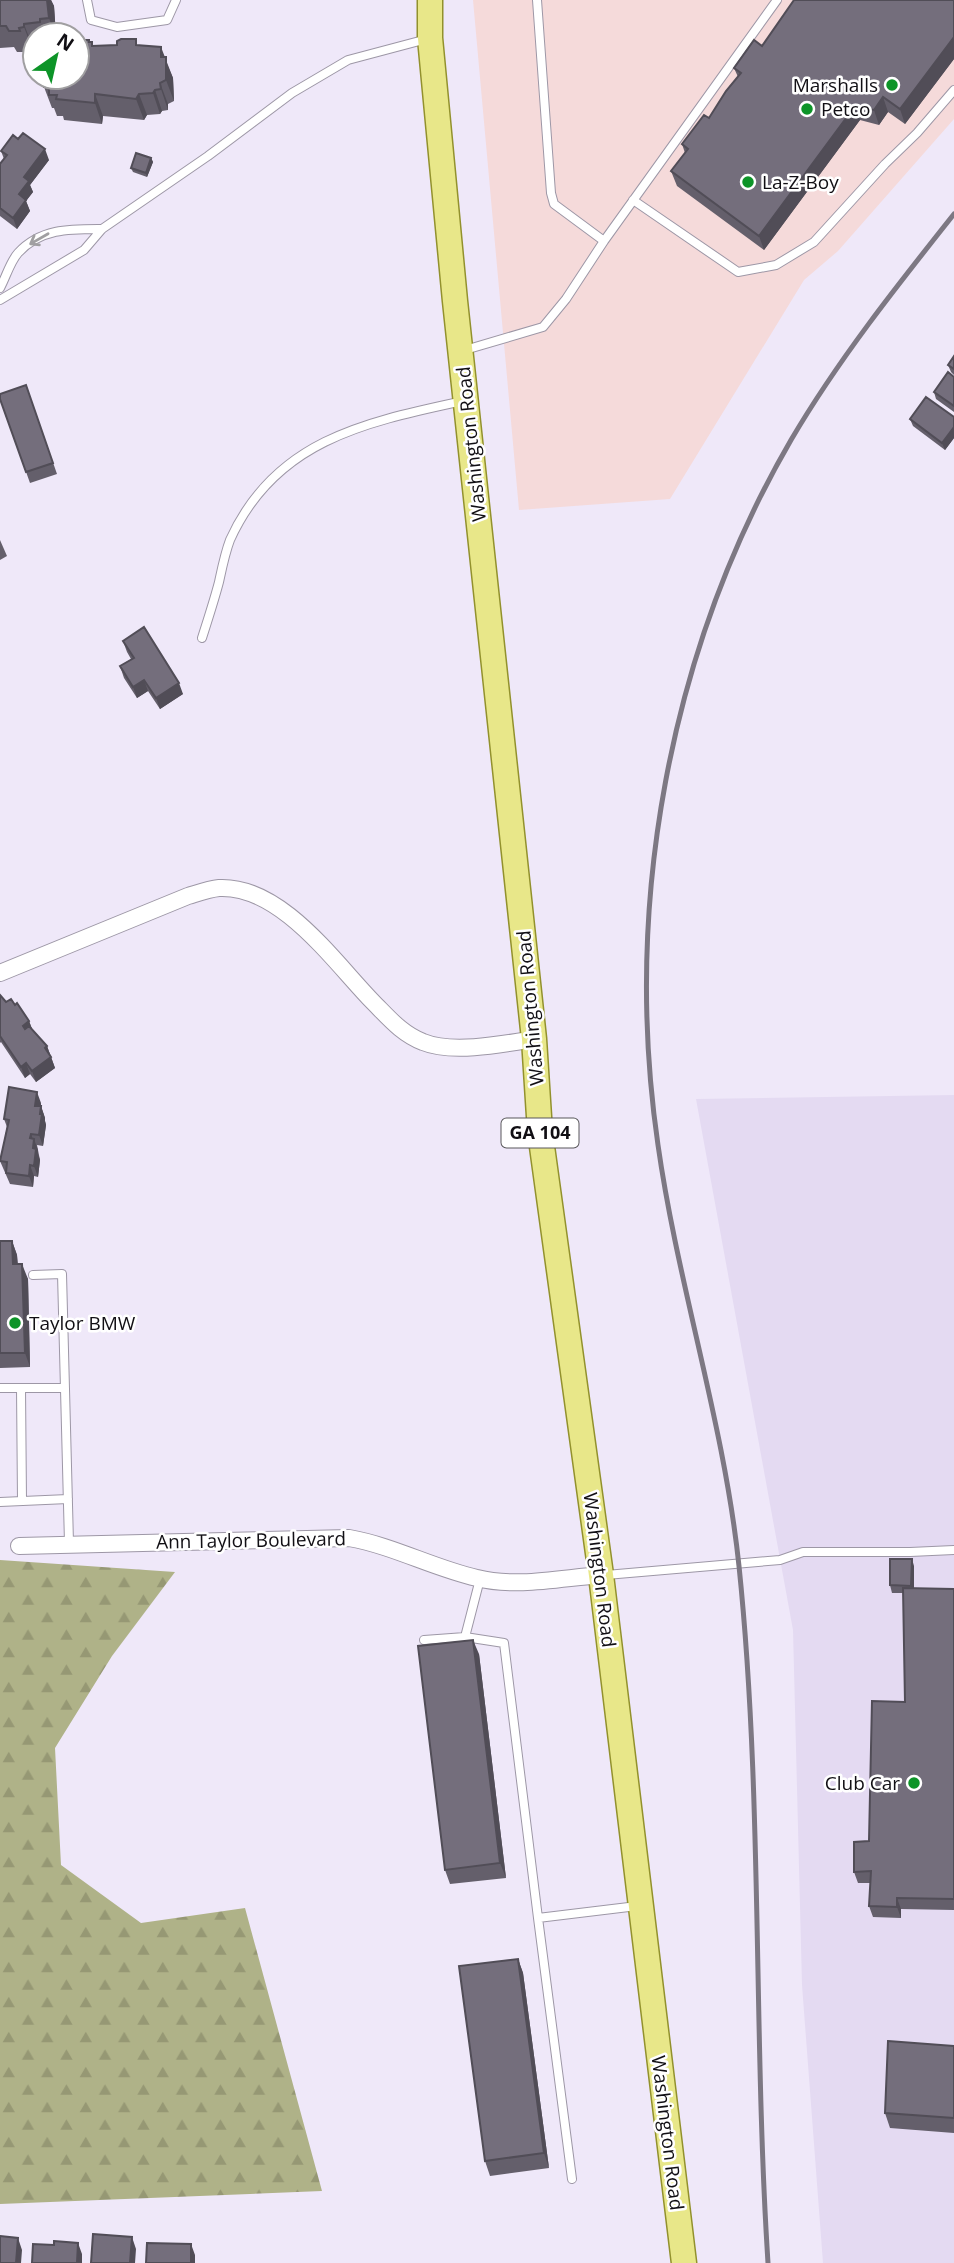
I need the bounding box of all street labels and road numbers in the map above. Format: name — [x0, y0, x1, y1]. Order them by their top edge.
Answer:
street label: Washington Road — [450, 365, 492, 523]
street label: Washington Road — [510, 929, 550, 1087]
road number: GA 104 — [502, 1118, 578, 1148]
street label: Washington Road — [578, 1491, 622, 1649]
street label: Ann Taylor Boulevard — [156, 1525, 346, 1555]
street label: Washington Road — [646, 2054, 690, 2212]

